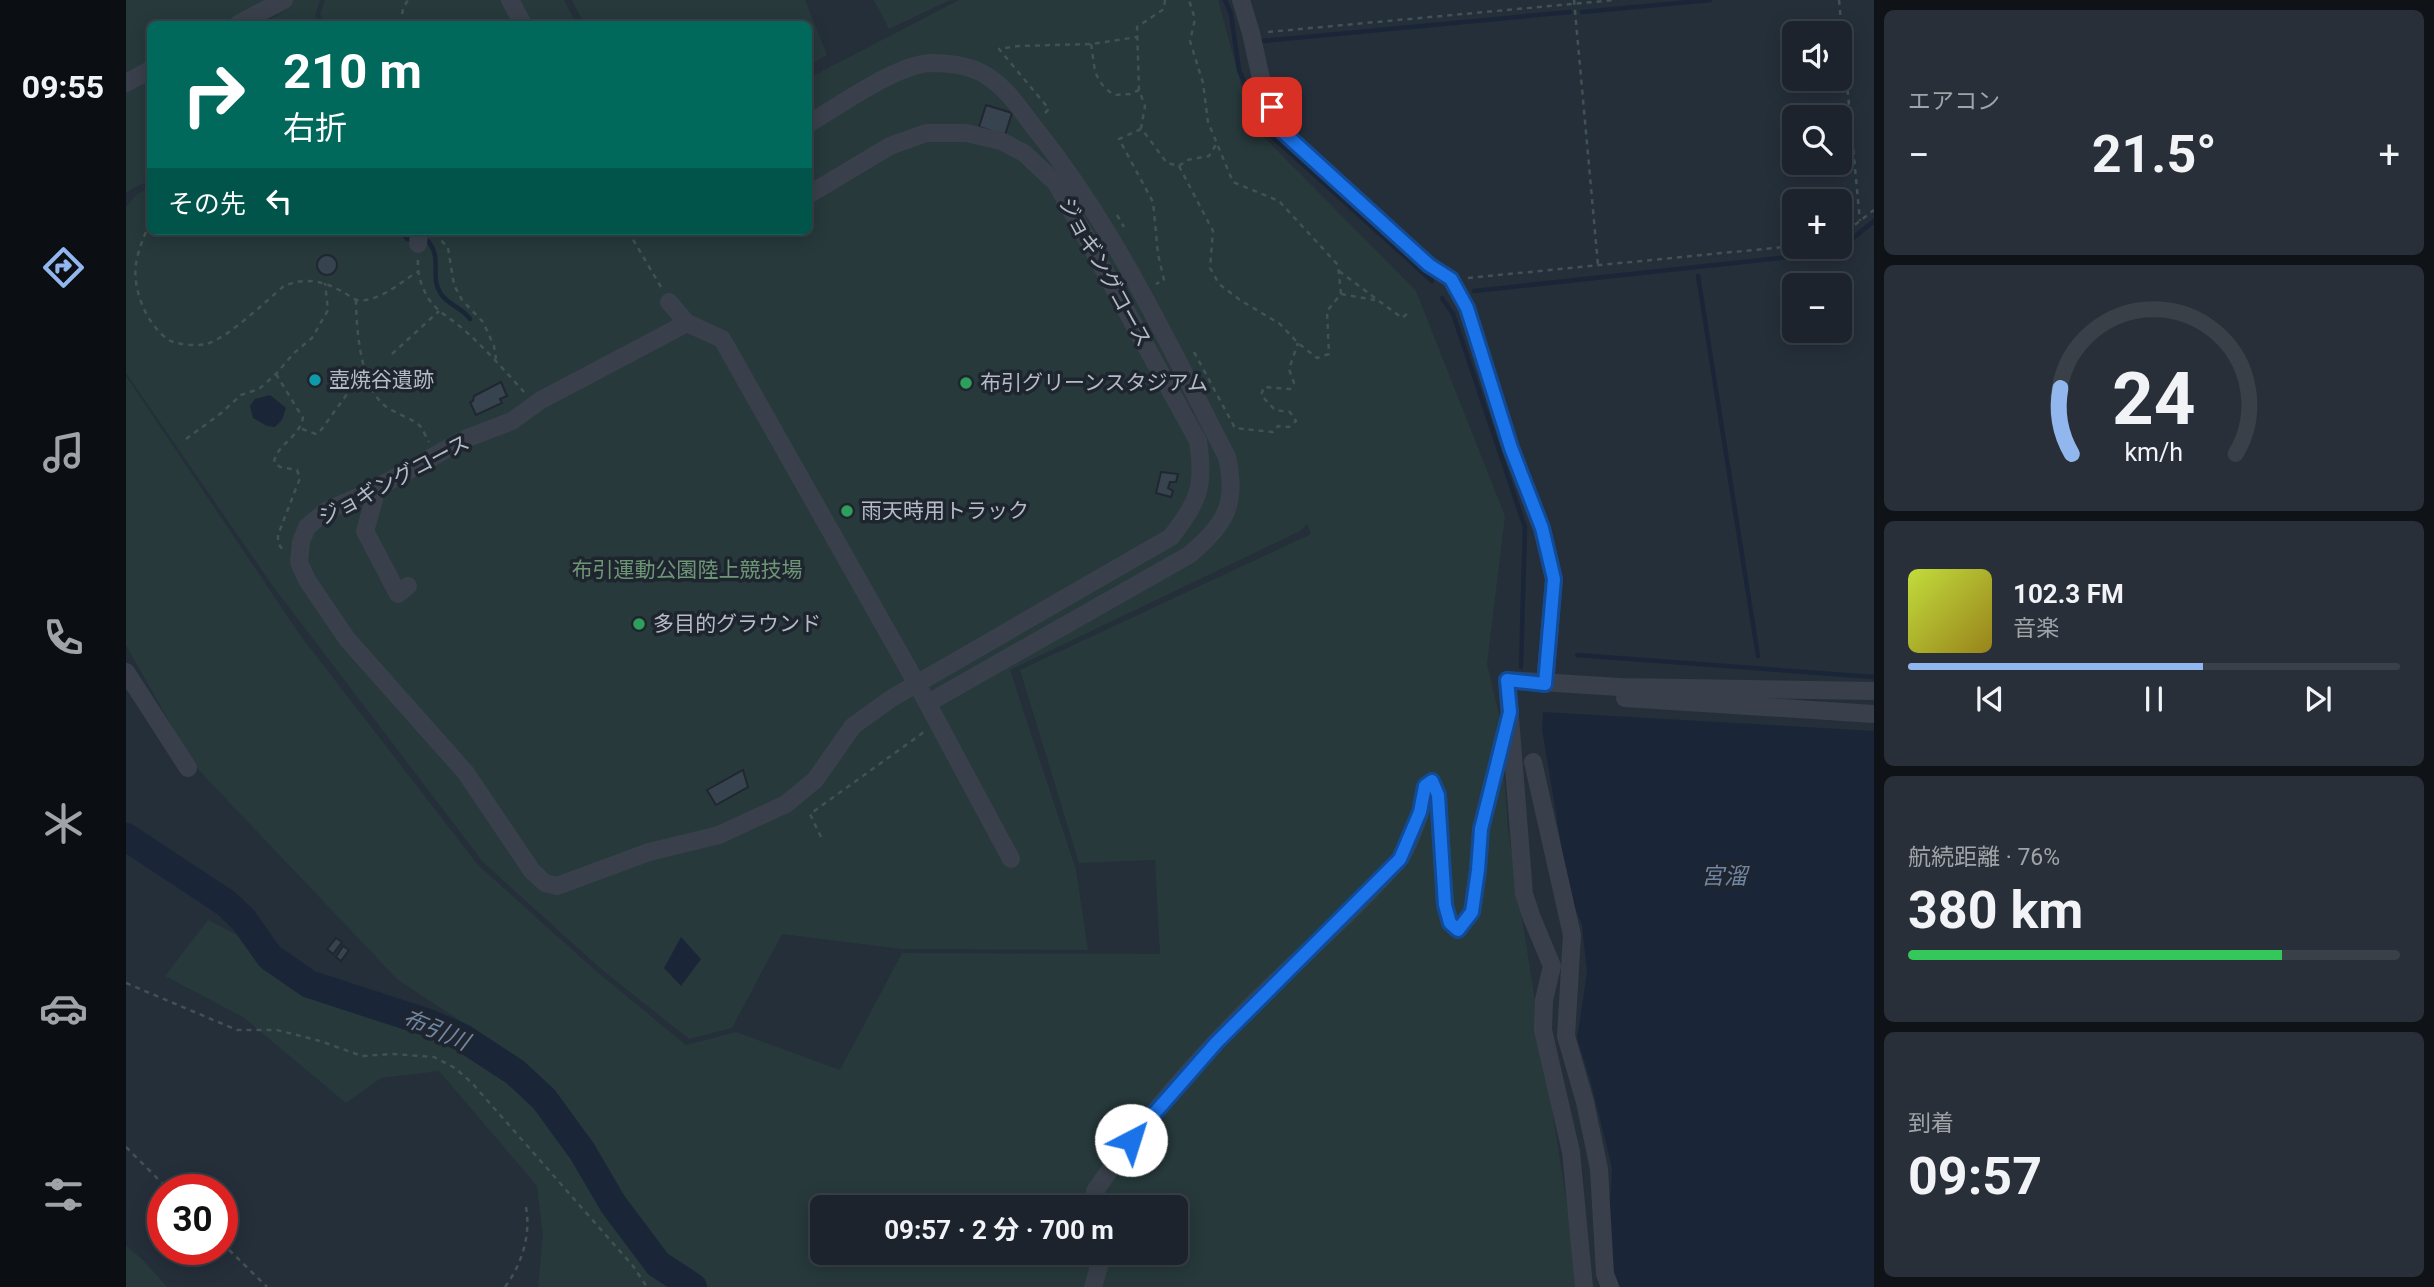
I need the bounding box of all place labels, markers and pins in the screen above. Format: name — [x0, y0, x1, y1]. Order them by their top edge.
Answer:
pin — [1242, 77, 1302, 137]
place label: 壺焼谷遺跡 — [329, 368, 434, 392]
place label: 布引グリーンスタジアム — [980, 371, 1208, 395]
marker: 壺焼谷遺跡 — [307, 372, 323, 388]
marker: 布引グリーンスタジアム — [958, 375, 974, 391]
place label: 雨天時用トラック — [861, 499, 1029, 523]
marker: 雨天時用トラック — [839, 503, 855, 519]
place label: 多目的グラウンド — [653, 612, 821, 636]
marker: 多目的グラウンド — [631, 616, 647, 632]

